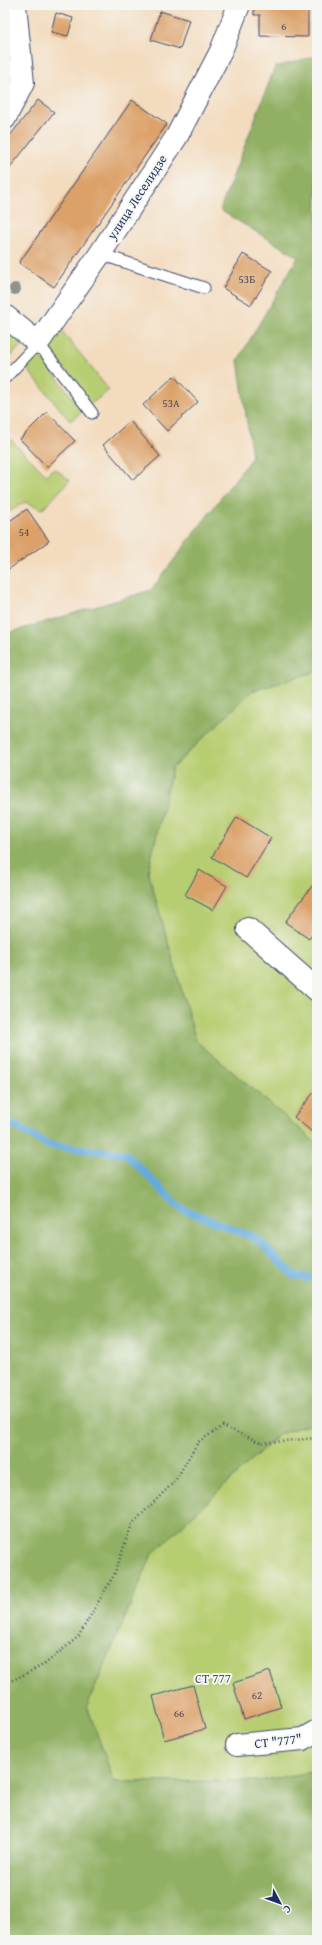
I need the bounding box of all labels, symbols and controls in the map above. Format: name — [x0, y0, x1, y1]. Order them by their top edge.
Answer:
house number: 6 — [281, 18, 287, 34]
street label: улица Леселидзе — [102, 151, 172, 244]
house number: 53Б — [239, 271, 255, 287]
house number: 53А — [162, 395, 180, 411]
house number: 54 — [19, 524, 29, 540]
park label: СТ 777 — [195, 1669, 231, 1688]
house number: 62 — [252, 1687, 262, 1703]
house number: 66 — [174, 1705, 184, 1721]
street label: СТ "777" — [253, 1729, 303, 1753]
north arrow — [260, 1883, 300, 1923]
text: С — [279, 1902, 296, 1917]

